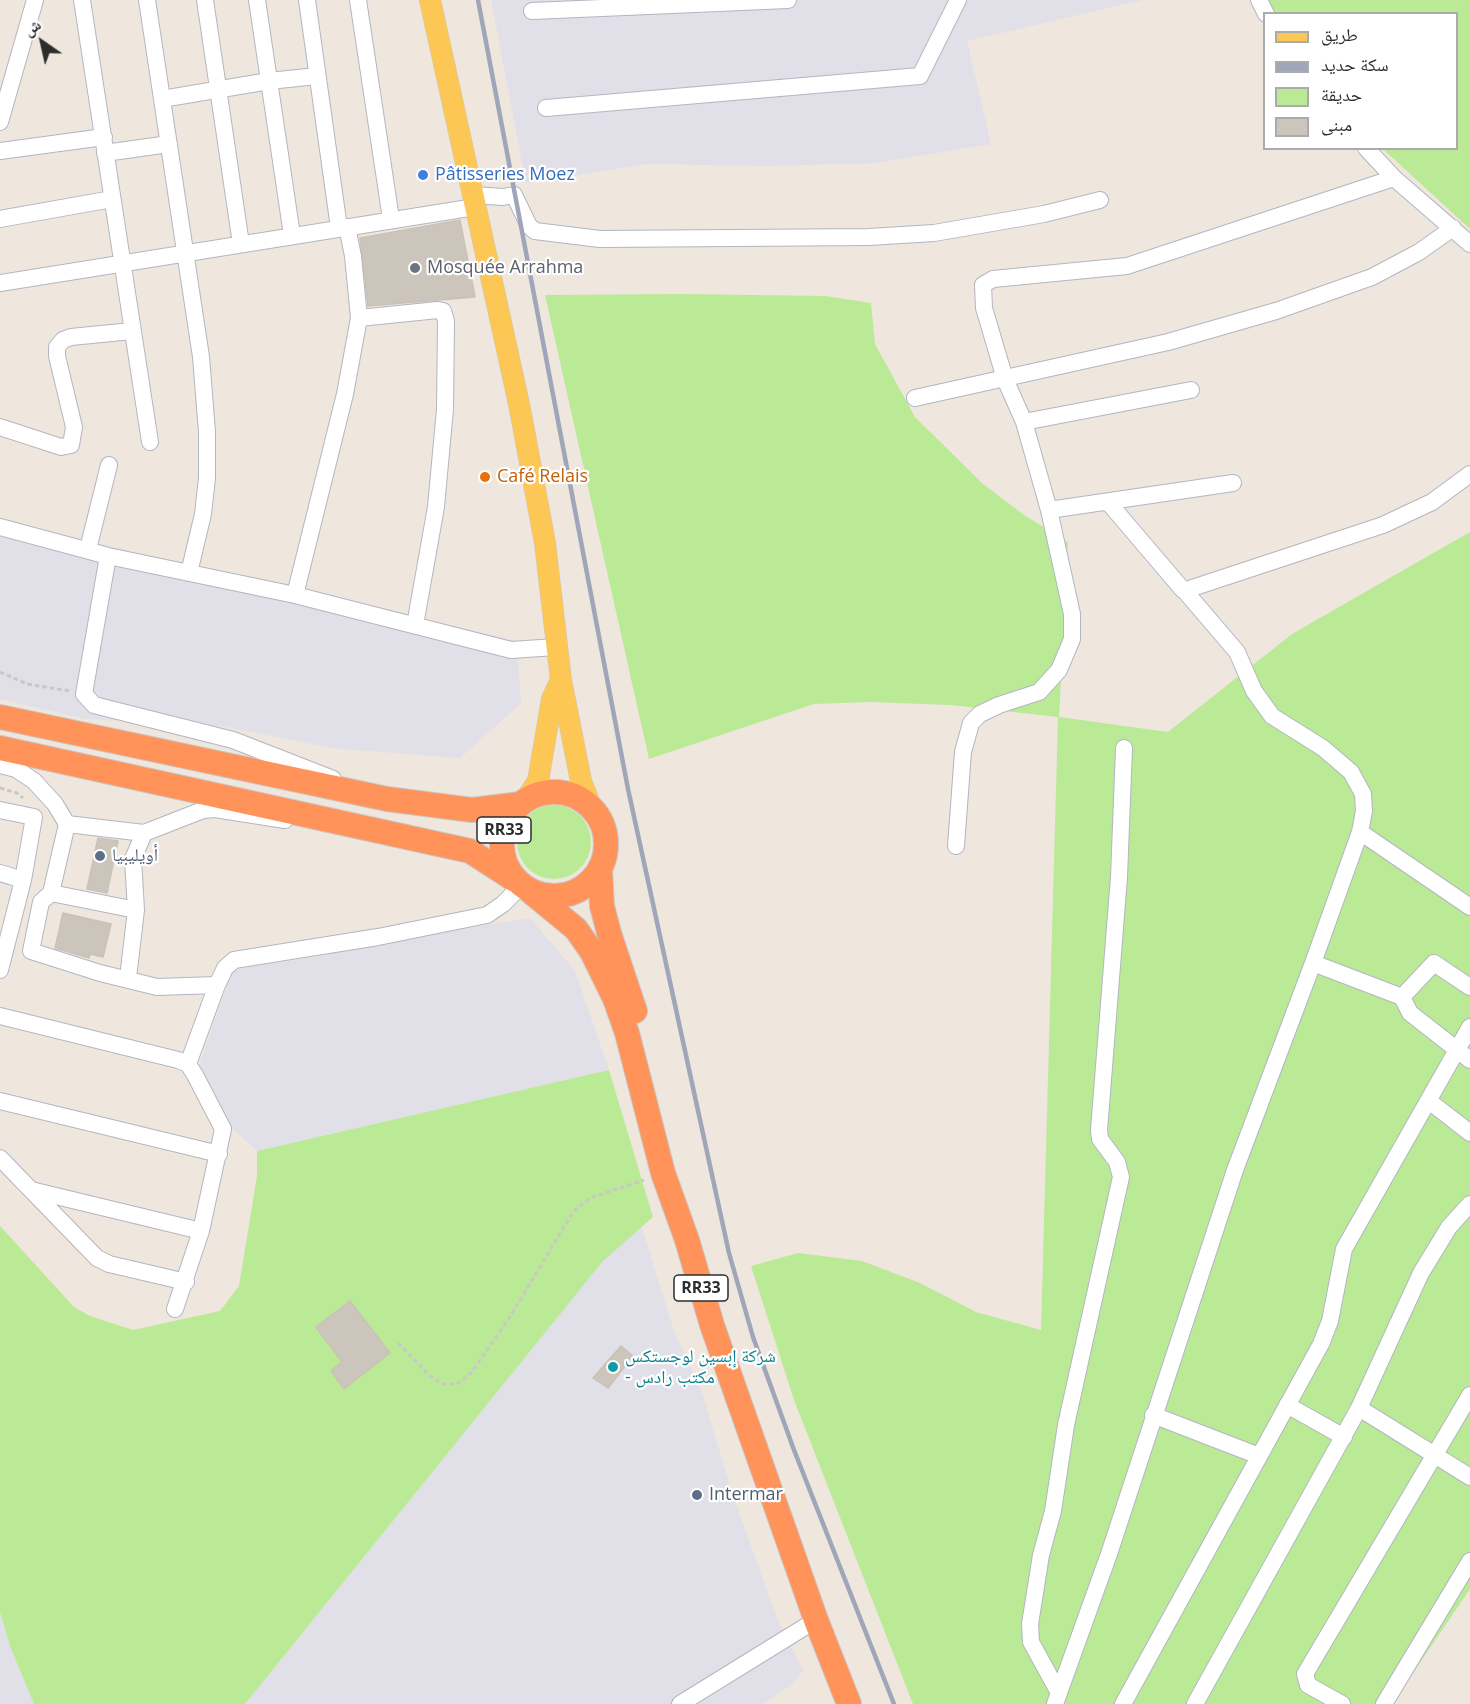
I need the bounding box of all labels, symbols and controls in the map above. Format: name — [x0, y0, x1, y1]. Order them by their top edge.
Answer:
north arrow — [12, 12, 72, 72]
legend — [1263, 12, 1458, 150]
text: ش — [19, 13, 45, 41]
text: طريق — [1321, 22, 1358, 46]
text: سكة حديد — [1321, 52, 1389, 76]
text: حديقة — [1321, 82, 1362, 106]
text: مبنى — [1321, 112, 1352, 136]
place label: Pâtisseries Moez — [435, 164, 575, 186]
marker: Pâtisseries Moez — [416, 168, 430, 182]
place label: Mosquée Arrahma — [427, 257, 583, 279]
marker: Mosquée Arrahma — [408, 261, 422, 275]
place label: Café Relais — [497, 466, 588, 488]
marker: Café Relais — [478, 470, 492, 484]
road number: RR33 — [477, 817, 531, 843]
place label: أويليبيا — [112, 845, 158, 867]
marker: أويليبيا — [93, 849, 107, 863]
road number: RR33 — [674, 1275, 728, 1301]
place label: شركة إبسين لوجستكس - مكتب رادس — [625, 1346, 776, 1388]
marker: شركة إبسين لوجستكس - مكتب رادس — [606, 1360, 620, 1374]
place label: Intermar — [709, 1484, 783, 1506]
marker: Intermar — [690, 1488, 704, 1502]

